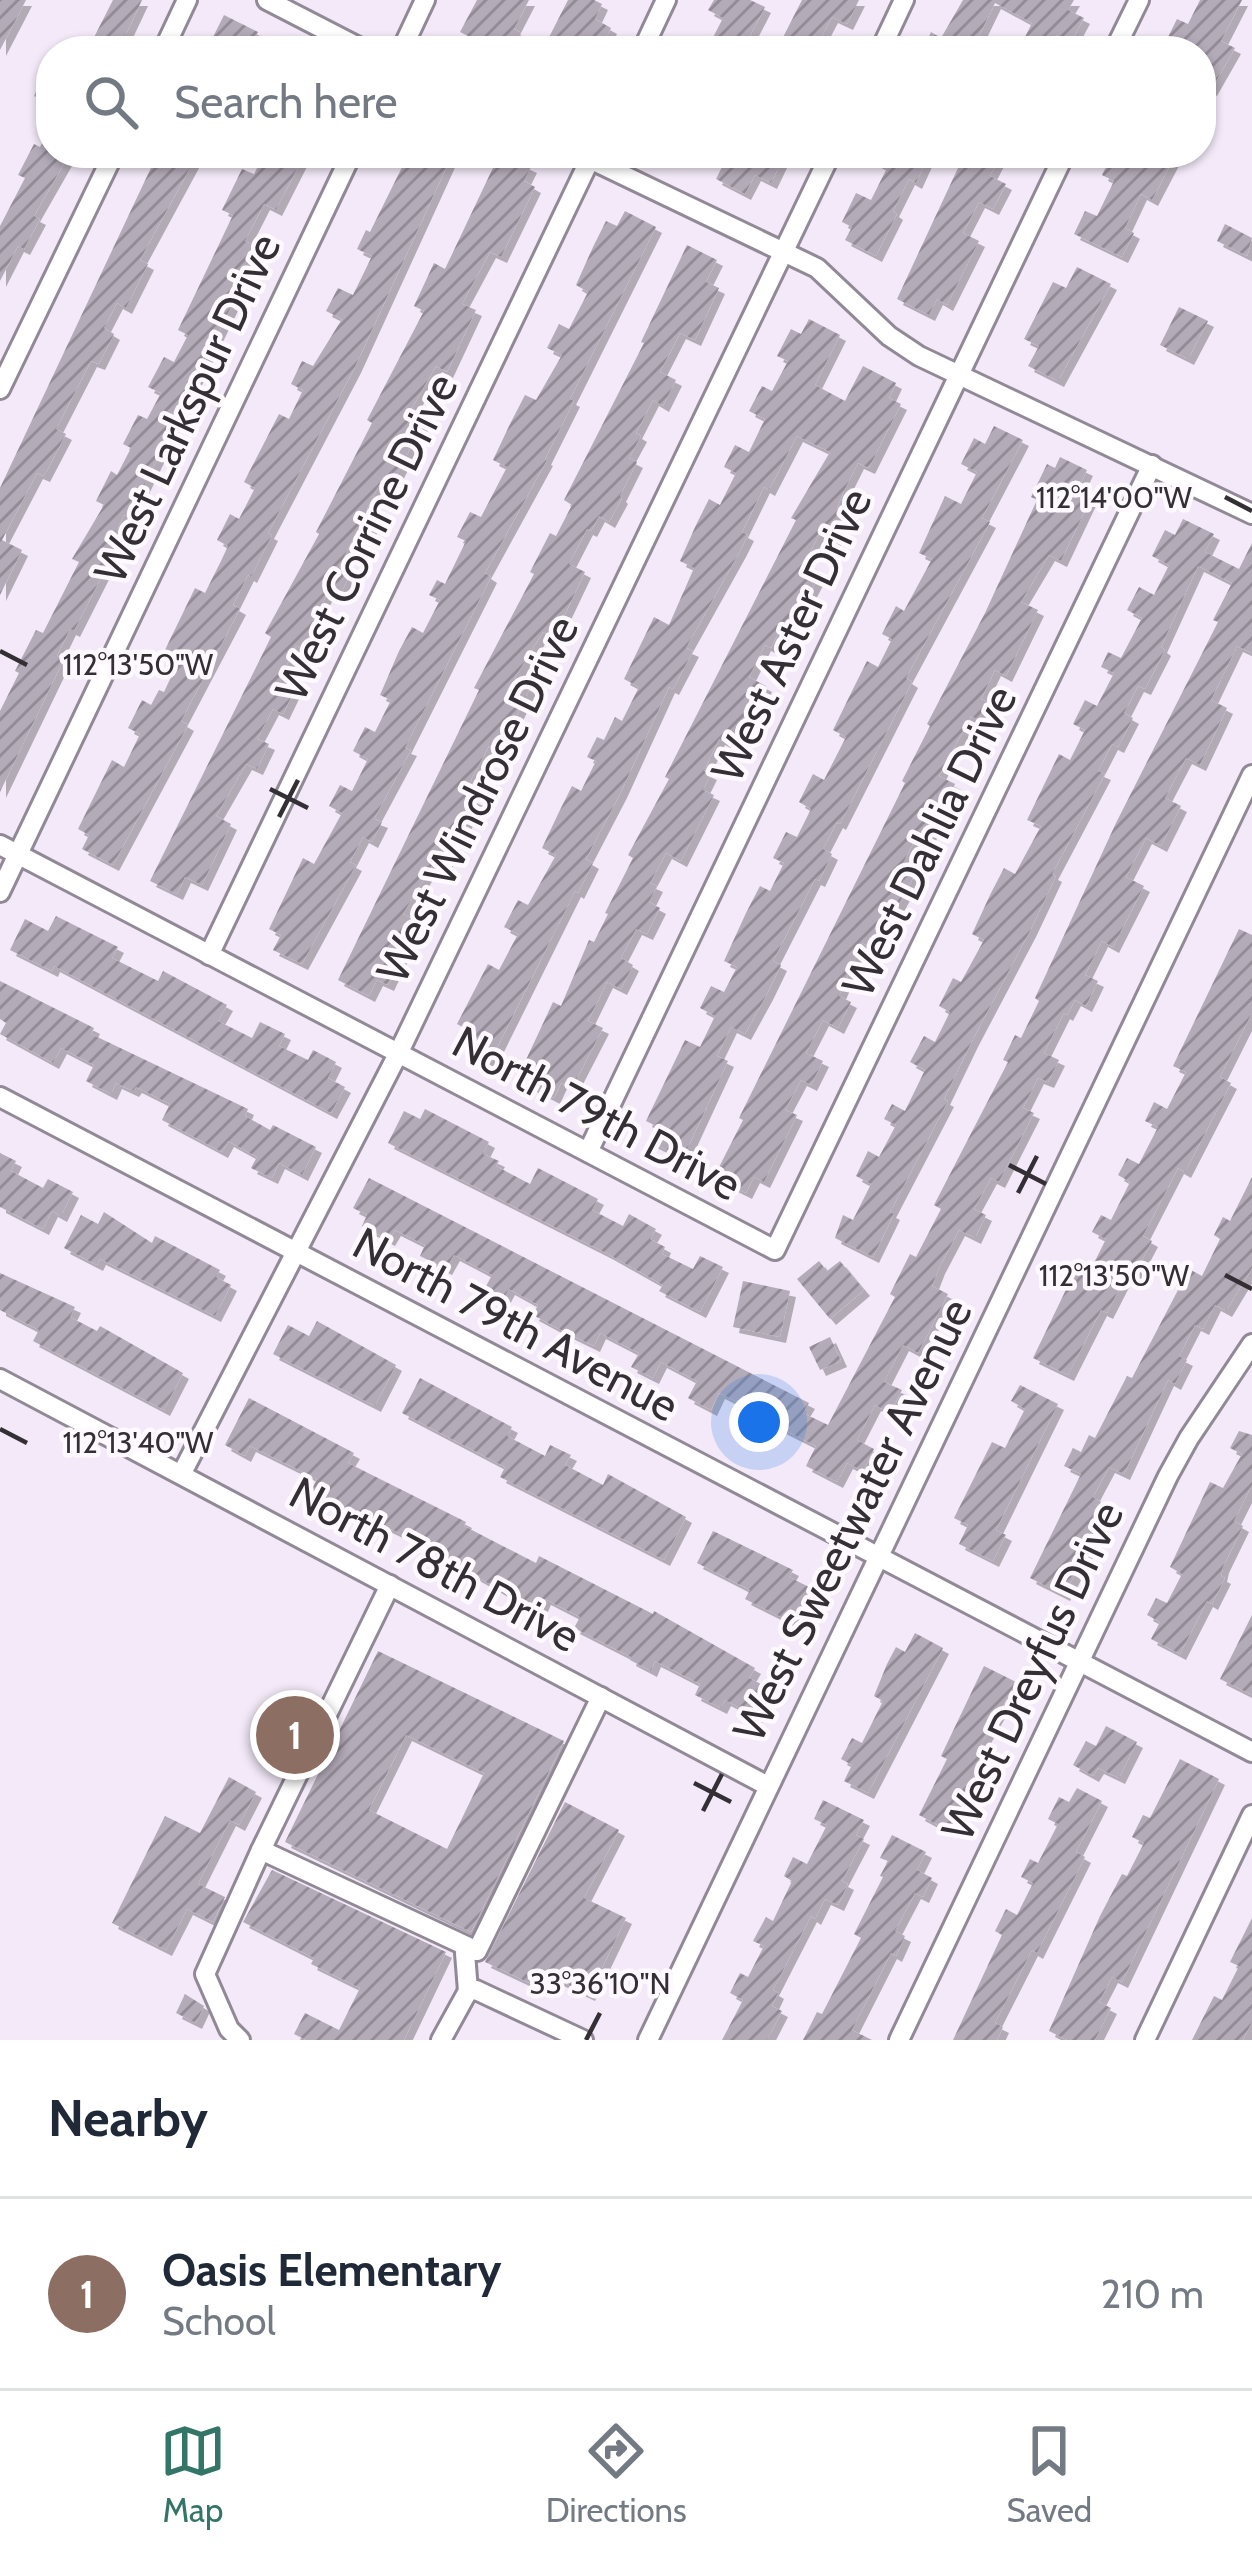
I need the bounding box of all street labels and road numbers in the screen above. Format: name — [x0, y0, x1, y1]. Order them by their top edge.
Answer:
street label: West Larkspur Drive — [82, 225, 292, 591]
street label: West Corrine Drive — [264, 365, 468, 709]
street label: West Aster Drive — [699, 480, 883, 790]
street label: West Windrose Drive — [365, 607, 589, 991]
street label: West Dahlia Drive — [830, 677, 1028, 1005]
street label: North 79th Drive — [444, 1014, 750, 1212]
street label: North 79th Avenue — [344, 1216, 688, 1432]
street label: West Sweetwater Avenue — [721, 1290, 983, 1750]
street label: North 78th Drive — [281, 1465, 589, 1663]
street label: West Dreyfus Drive — [930, 1493, 1134, 1849]

